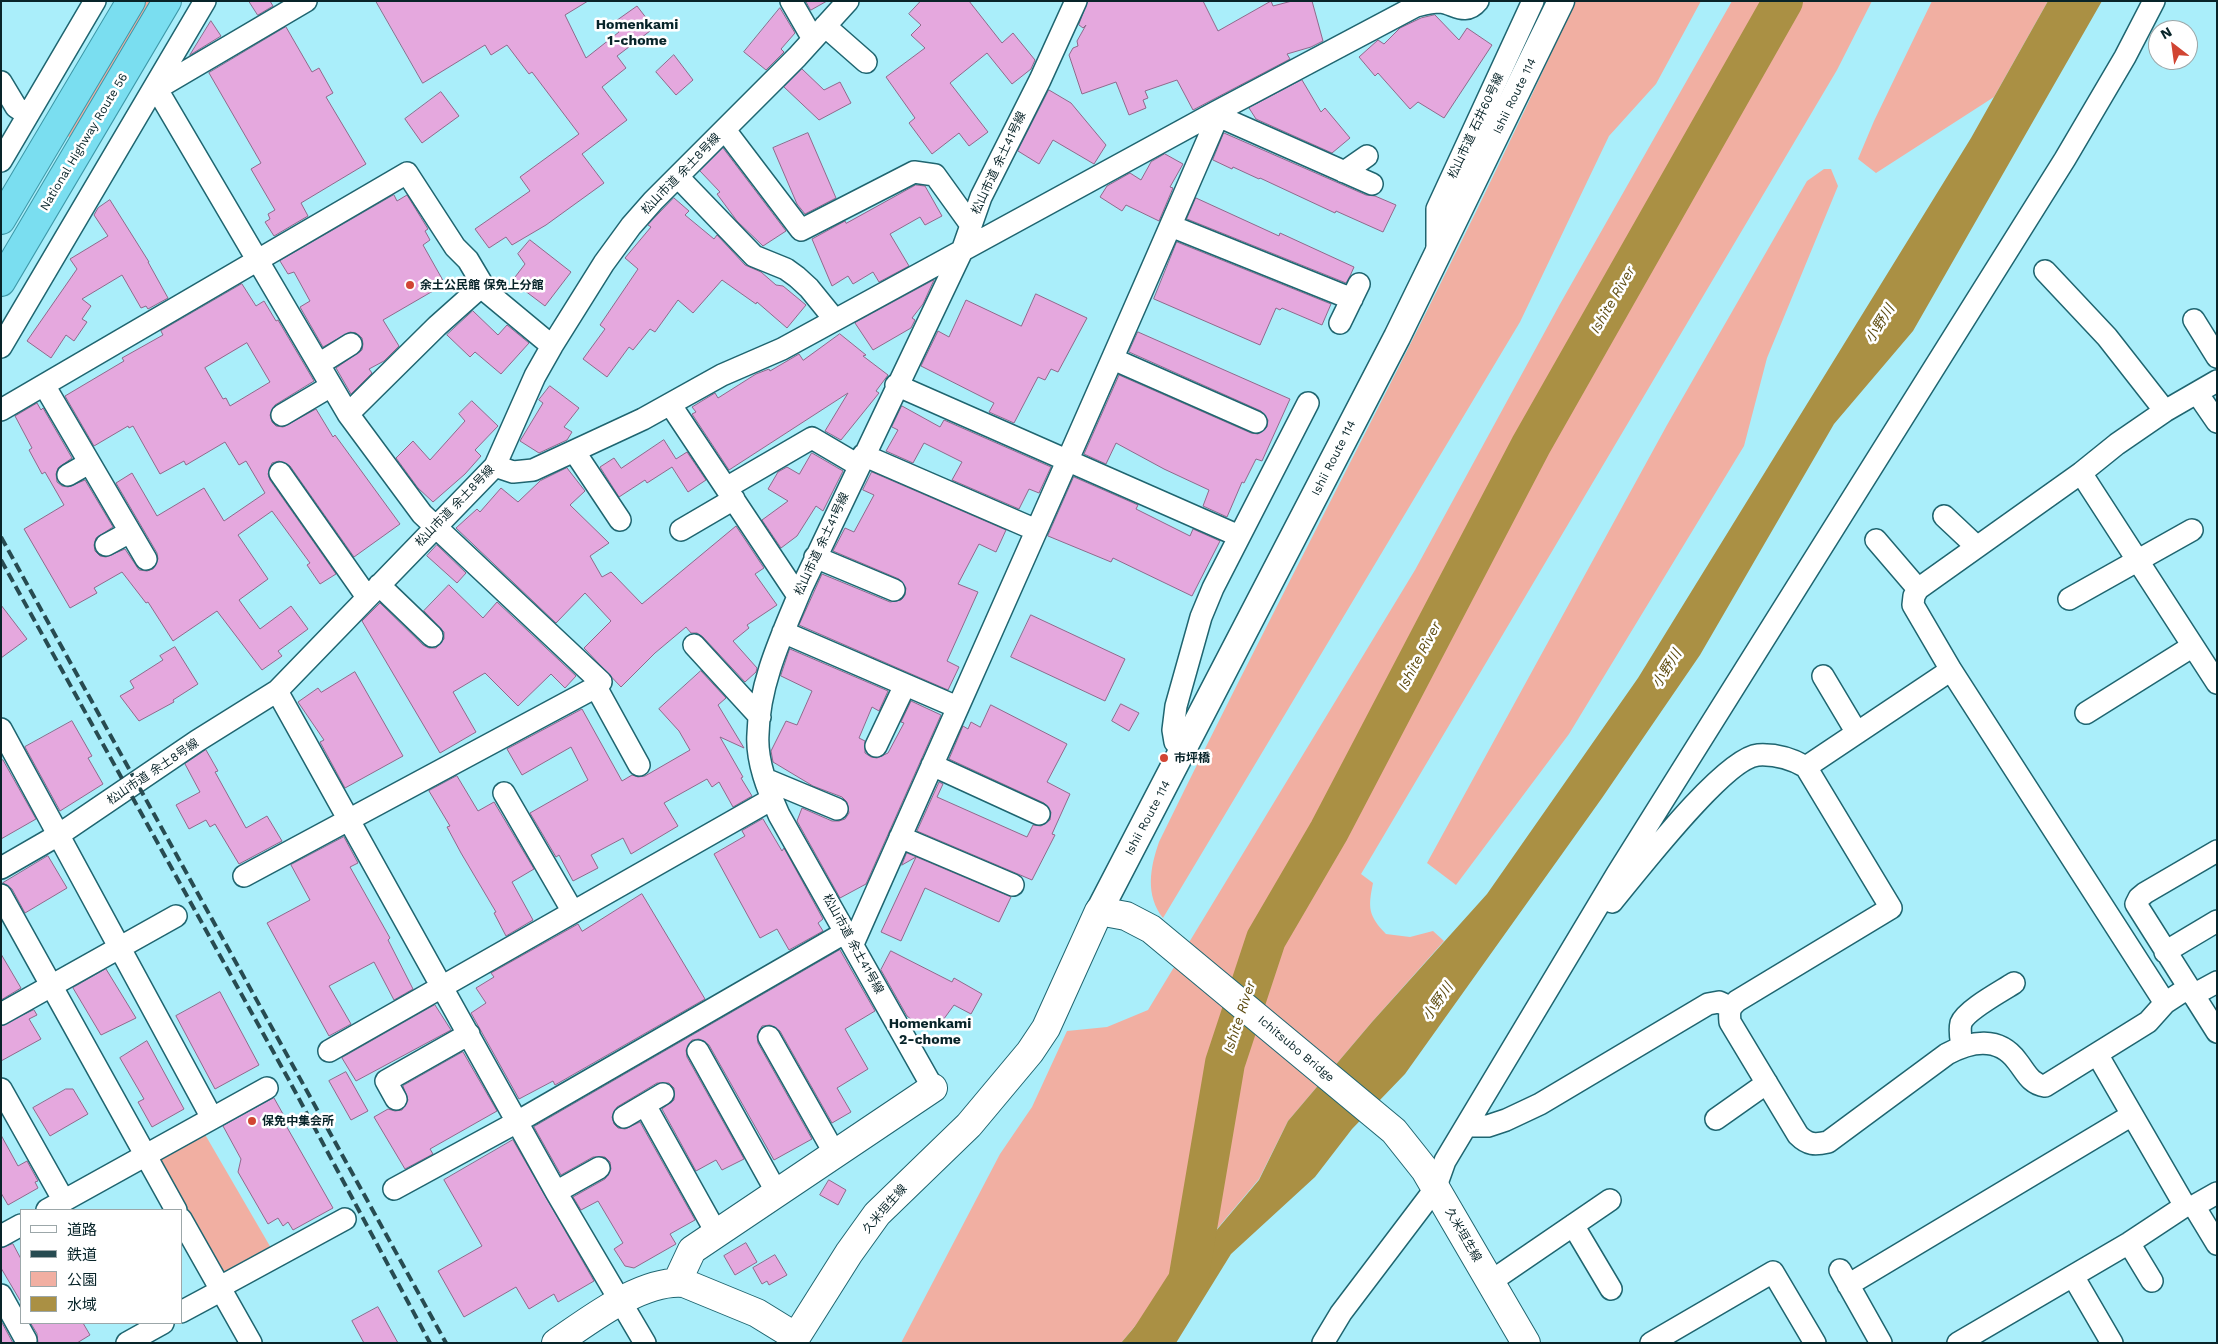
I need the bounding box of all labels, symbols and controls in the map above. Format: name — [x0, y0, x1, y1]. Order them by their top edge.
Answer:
district label: Homenkami 1-chome — [596, 17, 678, 49]
north arrow — [2148, 20, 2198, 70]
text: N — [2158, 23, 2174, 42]
street label: Ishii Route 114 — [1490, 56, 1540, 136]
street label: National Highway Route 56 — [37, 71, 131, 213]
street label: 松山市道 石井60号線 — [1445, 71, 1507, 181]
street label: 松山市道 余土41号線 — [969, 109, 1029, 217]
street label: 松山市道 余土8号線 — [638, 130, 724, 218]
water label: Ishite River — [1587, 264, 1639, 336]
place label: 余土公民館 保免上分館 — [420, 278, 543, 292]
marker: 余土公民館 保免上分館 — [404, 279, 416, 291]
water label: 小野川 — [1862, 302, 1898, 346]
street label: Ishii Route 114 — [1309, 418, 1359, 498]
street label: 松山市道 余土8号線 — [412, 462, 498, 550]
street label: 松山市道 余土41号線 — [792, 490, 852, 598]
water label: Ishite River — [1395, 619, 1445, 693]
water label: 小野川 — [1649, 647, 1685, 691]
street label: 松山市道 余土8号線 — [104, 736, 202, 808]
place label: 市坪橋 — [1174, 751, 1210, 765]
marker: 市坪橋 — [1158, 752, 1170, 764]
street label: Ishii Route 114 — [1122, 778, 1174, 858]
street label: 松山市道 余土41号線 — [820, 892, 886, 996]
water label: Ishite River — [1220, 979, 1260, 1055]
water label: 小野川 — [1419, 980, 1457, 1024]
street label: Ichitsubo Bridge — [1255, 1013, 1337, 1085]
district label: Homenkami 2-chome — [889, 1016, 971, 1048]
place label: 保免中集会所 — [262, 1114, 334, 1128]
marker: 保免中集会所 — [246, 1115, 258, 1127]
street label: 久米垣生線 — [860, 1182, 910, 1236]
street label: 久米垣生線 — [1442, 1205, 1484, 1265]
legend — [20, 1209, 182, 1324]
text: 道路 — [67, 1221, 97, 1239]
text: 鉄道 — [67, 1246, 97, 1264]
text: 公園 — [67, 1271, 97, 1289]
text: 水域 — [67, 1296, 97, 1314]

